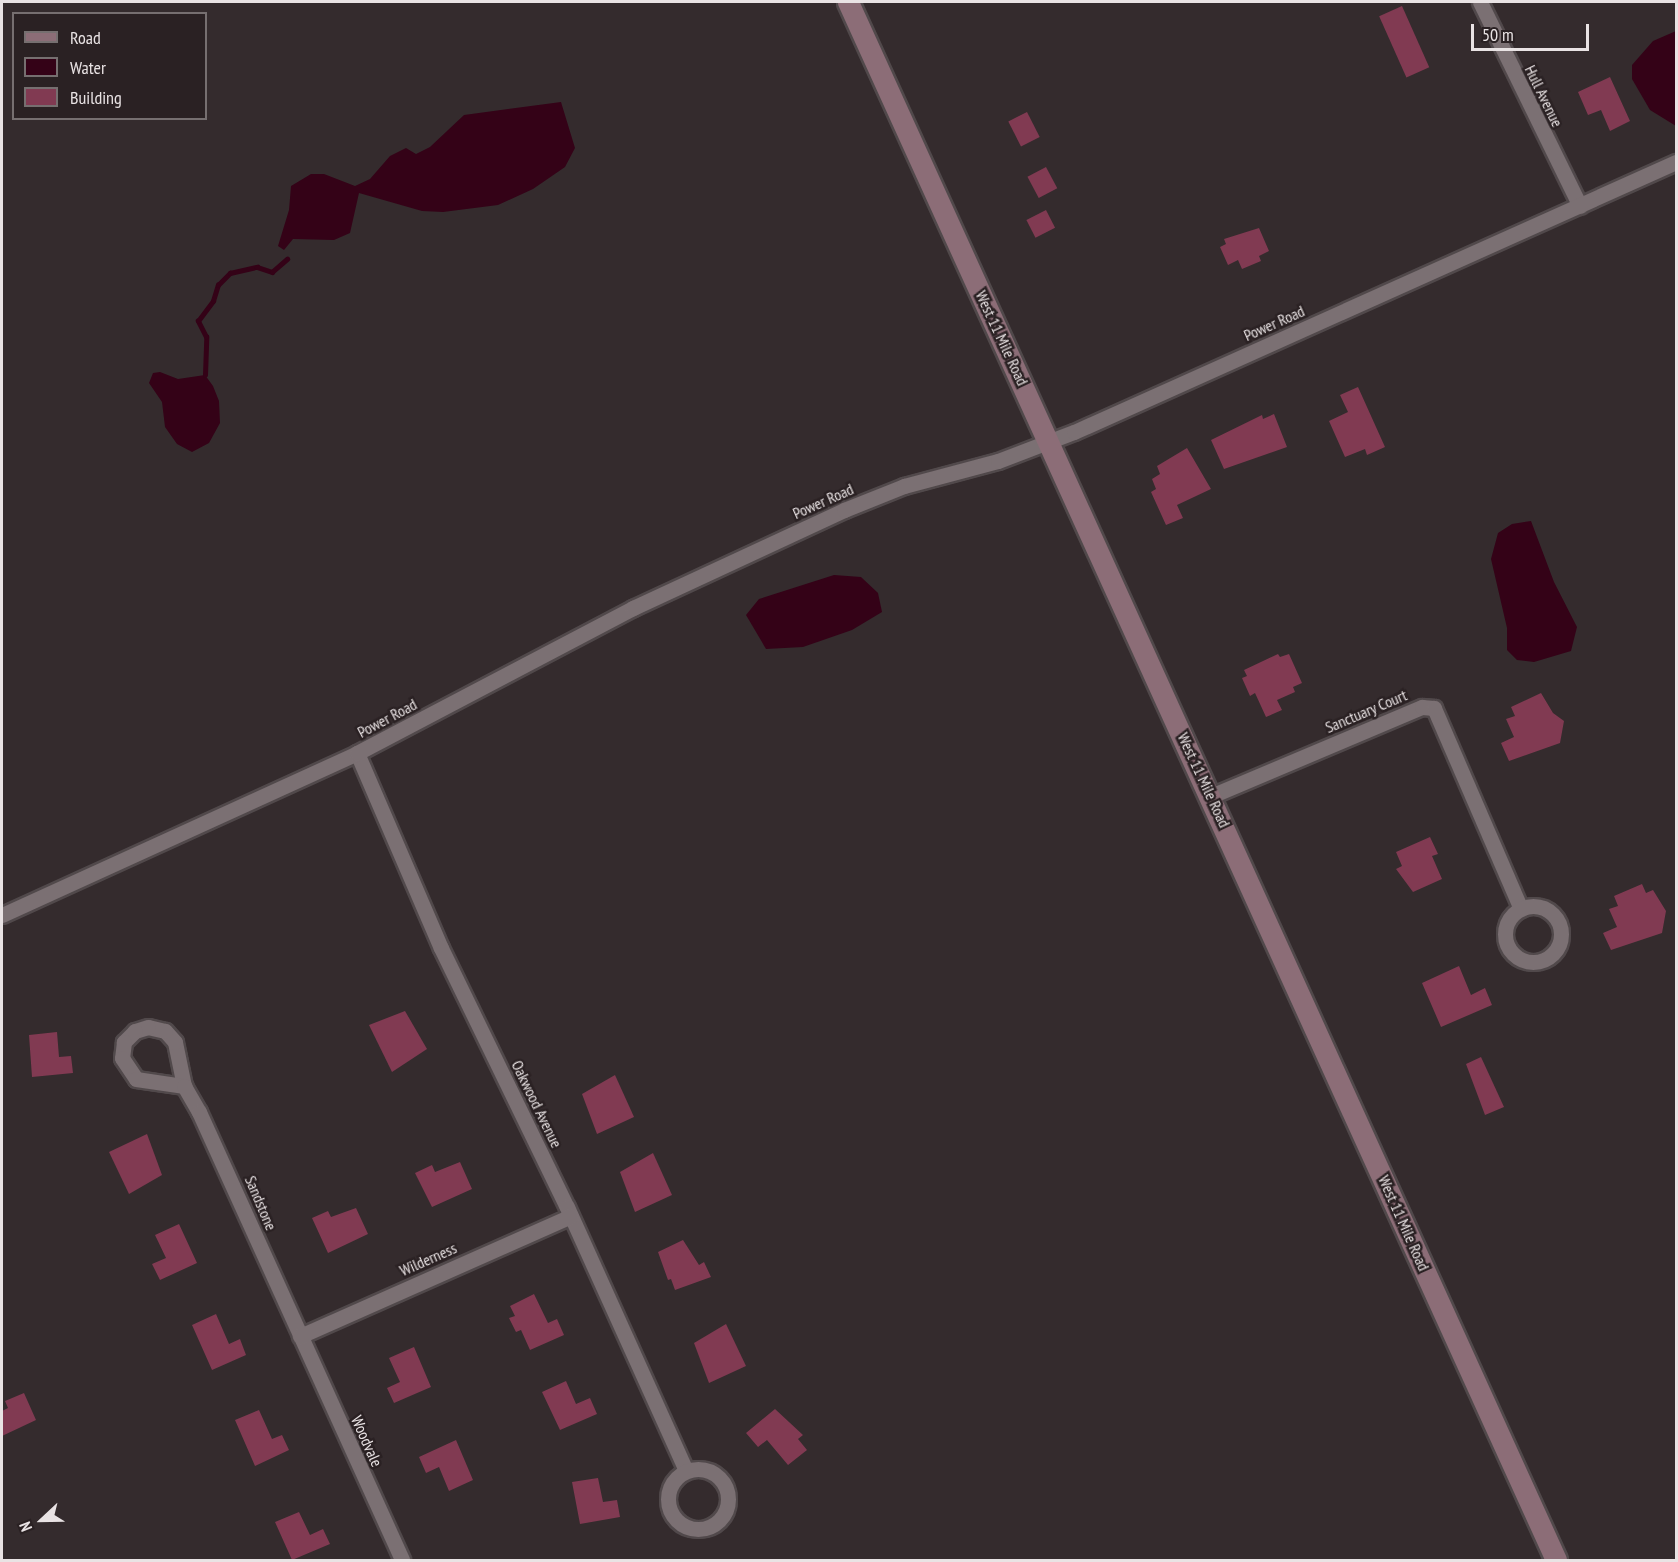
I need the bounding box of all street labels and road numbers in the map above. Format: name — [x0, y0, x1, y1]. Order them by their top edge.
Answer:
street label: Hull Avenue — [1521, 62, 1567, 130]
street label: West 11 Mile Road — [972, 288, 1032, 388]
street label: Power Road — [1241, 301, 1307, 345]
street label: Power Road — [790, 479, 856, 523]
street label: Sanctuary Court — [1322, 685, 1410, 737]
street label: Power Road — [354, 694, 420, 742]
street label: West 11 Mile Road — [1174, 730, 1234, 830]
street label: Oakwood Avenue — [507, 1057, 567, 1151]
street label: West 11 Mile Road — [1374, 1172, 1434, 1274]
street label: Sandstone — [241, 1173, 281, 1233]
street label: Wilderness — [397, 1238, 459, 1280]
street label: Woodvale — [347, 1412, 387, 1470]

